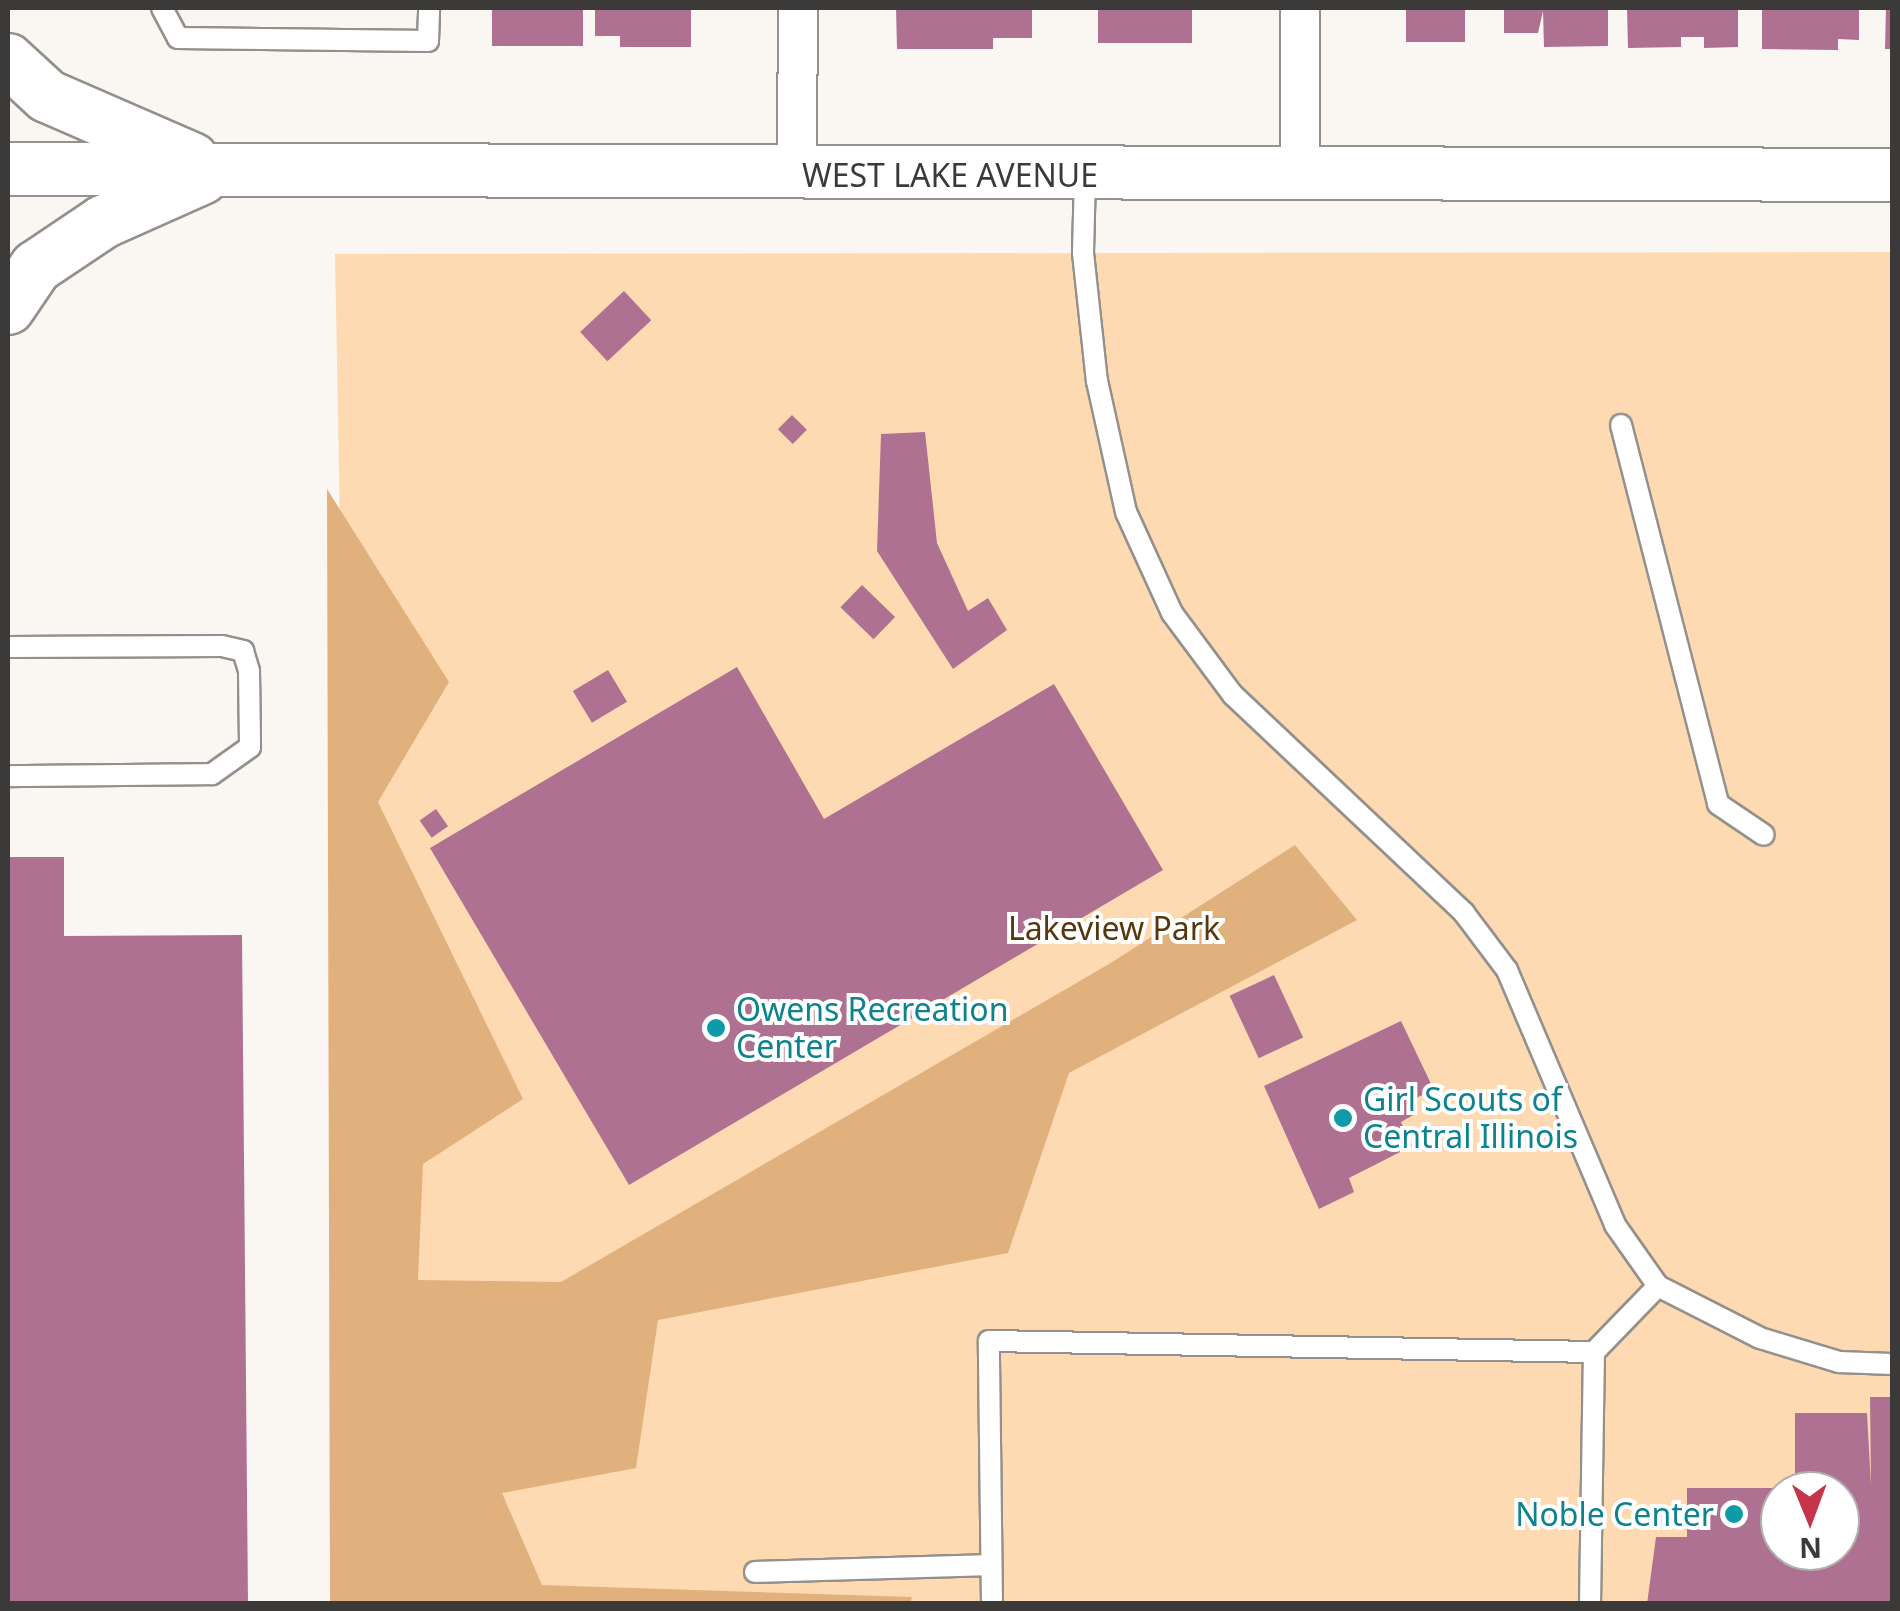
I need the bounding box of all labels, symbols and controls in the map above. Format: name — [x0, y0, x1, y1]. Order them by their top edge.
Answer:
street label: WEST LAKE AVENUE — [802, 156, 1098, 194]
park label: Lakeview Park — [1008, 909, 1220, 947]
place label: Owens Recreation Center — [736, 991, 1008, 1066]
marker: Owens Recreation Center — [705, 1017, 727, 1039]
place label: Girl Scouts of Central Illinois — [1363, 1081, 1578, 1156]
marker: Girl Scouts of Central Illinois — [1332, 1107, 1354, 1129]
north arrow — [1760, 1471, 1860, 1571]
place label: Noble Center — [1515, 1495, 1714, 1533]
marker: Noble Center — [1723, 1503, 1745, 1525]
text: N — [1799, 1530, 1822, 1568]

